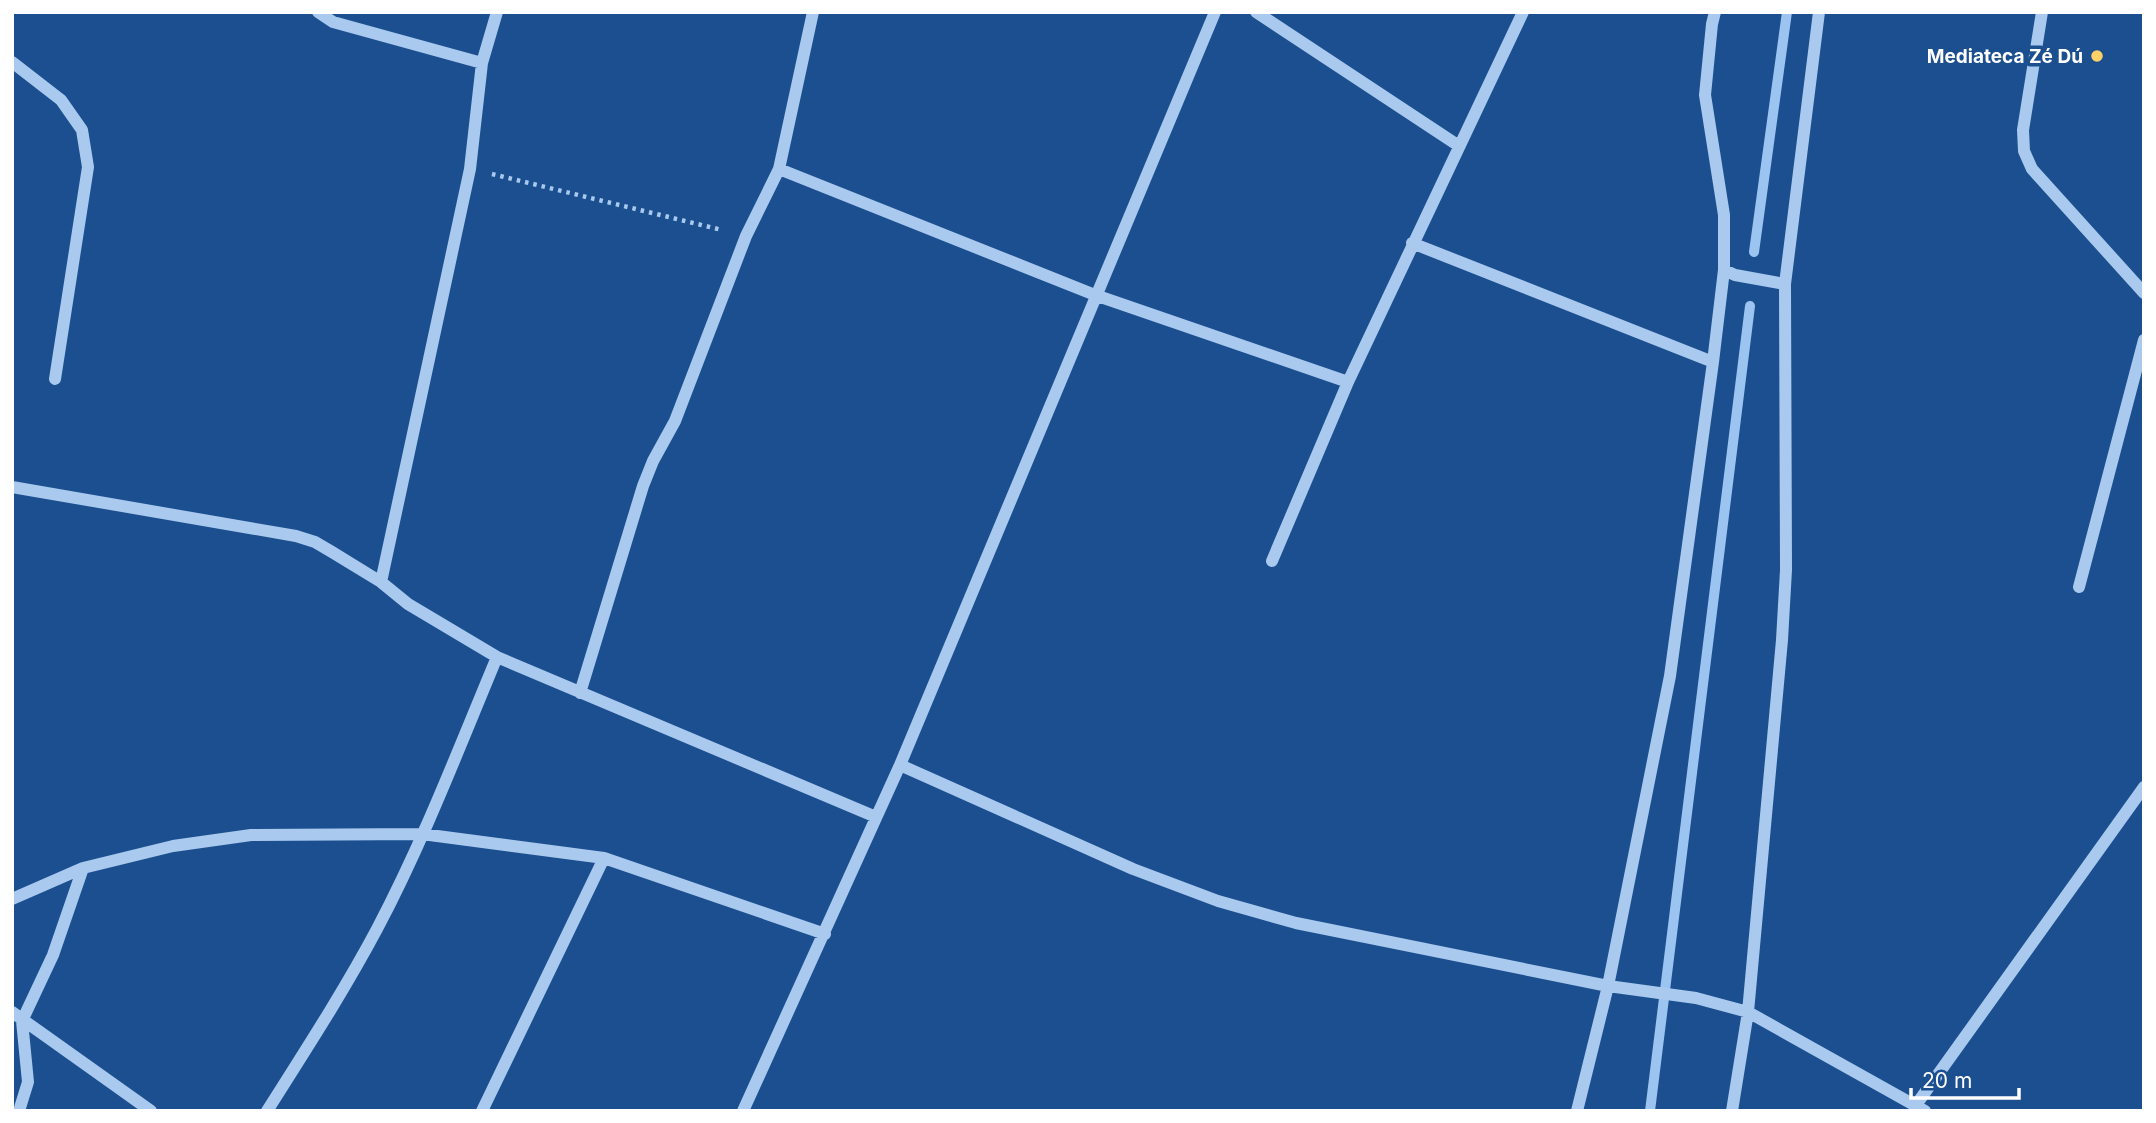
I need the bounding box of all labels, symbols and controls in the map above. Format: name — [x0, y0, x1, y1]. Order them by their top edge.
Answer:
place label: Mediateca Zé Dú — [1927, 45, 2083, 68]
marker: Mediateca Zé Dú — [2089, 48, 2105, 64]
scale bar — [1911, 1056, 2020, 1100]
text: 20 m — [1922, 1068, 1972, 1093]

